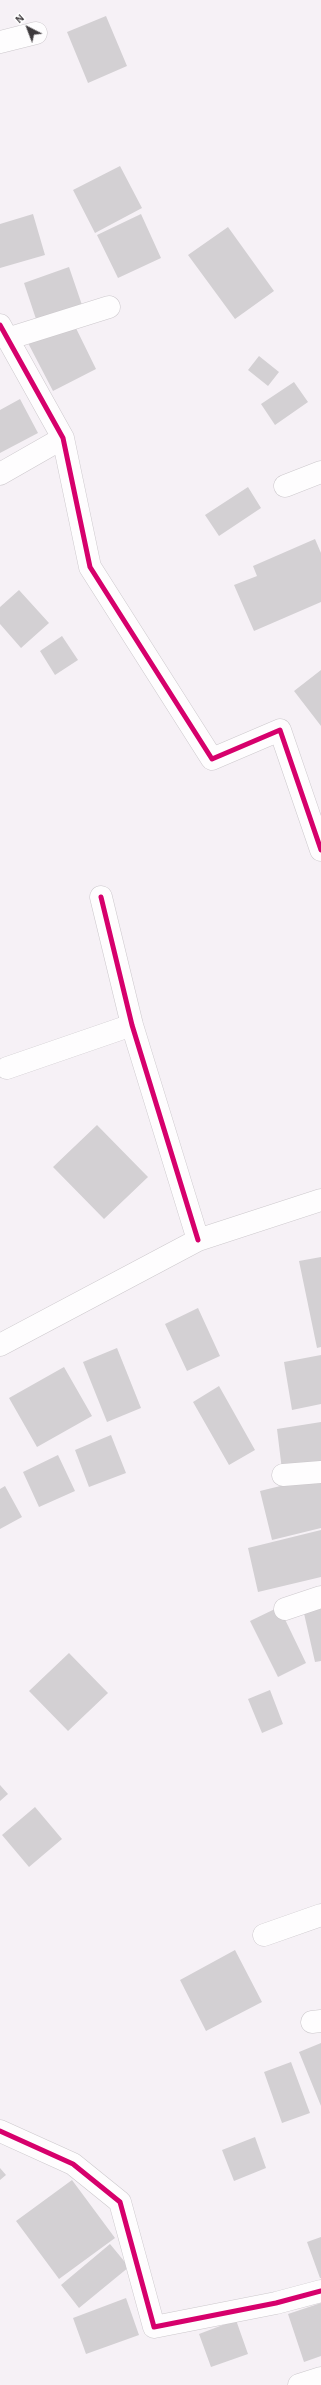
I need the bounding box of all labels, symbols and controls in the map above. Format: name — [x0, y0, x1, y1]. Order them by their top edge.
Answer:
north arrow — [8, 8, 48, 48]
text: N — [13, 12, 26, 25]

